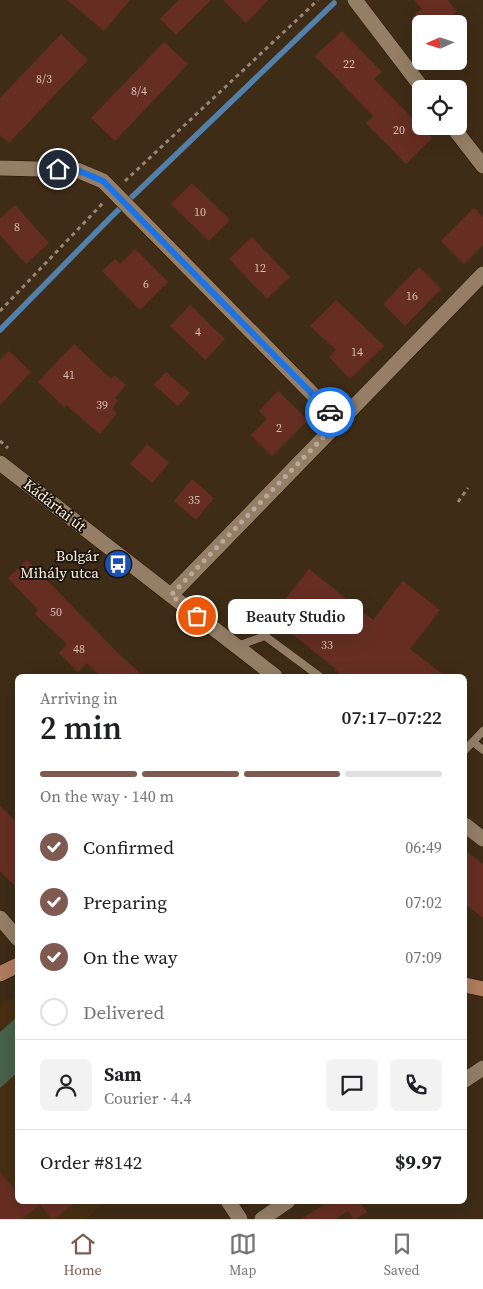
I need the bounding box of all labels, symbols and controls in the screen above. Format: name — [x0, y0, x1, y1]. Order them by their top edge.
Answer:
north arrow — [412, 15, 468, 70]
map controls — [412, 15, 467, 135]
house number: 22 — [343, 56, 355, 72]
house number: 8/3 — [36, 71, 52, 87]
button: locate — [412, 80, 467, 135]
house number: 8/4 — [131, 83, 147, 99]
house number: 20 — [393, 122, 405, 138]
pin — [37, 148, 79, 190]
icon: home — [44, 155, 72, 183]
house number: 10 — [194, 204, 206, 220]
house number: 8 — [14, 219, 20, 235]
house number: 12 — [254, 260, 266, 276]
house number: 6 — [143, 276, 149, 292]
house number: 16 — [406, 288, 418, 304]
house number: 4 — [195, 324, 201, 340]
house number: 14 — [351, 344, 363, 360]
house number: 41 — [63, 367, 75, 383]
courier — [305, 387, 355, 437]
house number: 39 — [96, 397, 108, 413]
icon: car — [316, 398, 344, 426]
house number: 2 — [276, 420, 282, 436]
street label: Kádártai út — [19, 474, 91, 536]
house number: 35 — [188, 492, 200, 508]
place label: Bolgár Mihály utca — [20, 545, 100, 583]
bus stop icon: Bolgár Mihály utca — [103, 549, 133, 579]
pin — [176, 595, 218, 637]
callout: Beauty Studio — [227, 598, 362, 634]
icon: bag — [183, 602, 211, 630]
house number: 50 — [50, 604, 62, 620]
text: Beauty Studio — [246, 605, 345, 627]
house number: 33 — [321, 637, 333, 653]
house number: 48 — [73, 641, 85, 657]
text: Arriving in — [40, 687, 118, 709]
text: 07:17–07:22 — [342, 704, 442, 730]
text: 2 min — [40, 706, 122, 750]
text: On the way · 140 m — [40, 785, 174, 807]
icon: check — [40, 833, 68, 861]
text: Confirmed — [83, 834, 174, 860]
text: 06:49 — [405, 836, 442, 858]
icon: check — [40, 888, 68, 916]
text: Preparing — [83, 889, 167, 915]
text: 07:02 — [405, 891, 442, 913]
icon: check — [40, 943, 68, 971]
text: On the way — [83, 944, 178, 970]
text: 07:09 — [405, 946, 442, 968]
text: Delivered — [83, 999, 164, 1025]
button: person — [40, 1059, 92, 1111]
button: chat — [326, 1059, 378, 1111]
button: phone — [390, 1059, 442, 1111]
text: Sam — [104, 1061, 142, 1087]
text: Courier · 4.4 — [104, 1087, 192, 1109]
text: Order #8142 — [40, 1149, 142, 1175]
text: $9.97 — [395, 1149, 442, 1175]
tab: Home — [63, 1230, 102, 1280]
tab: Map — [229, 1230, 257, 1280]
tab: Saved — [384, 1230, 420, 1280]

